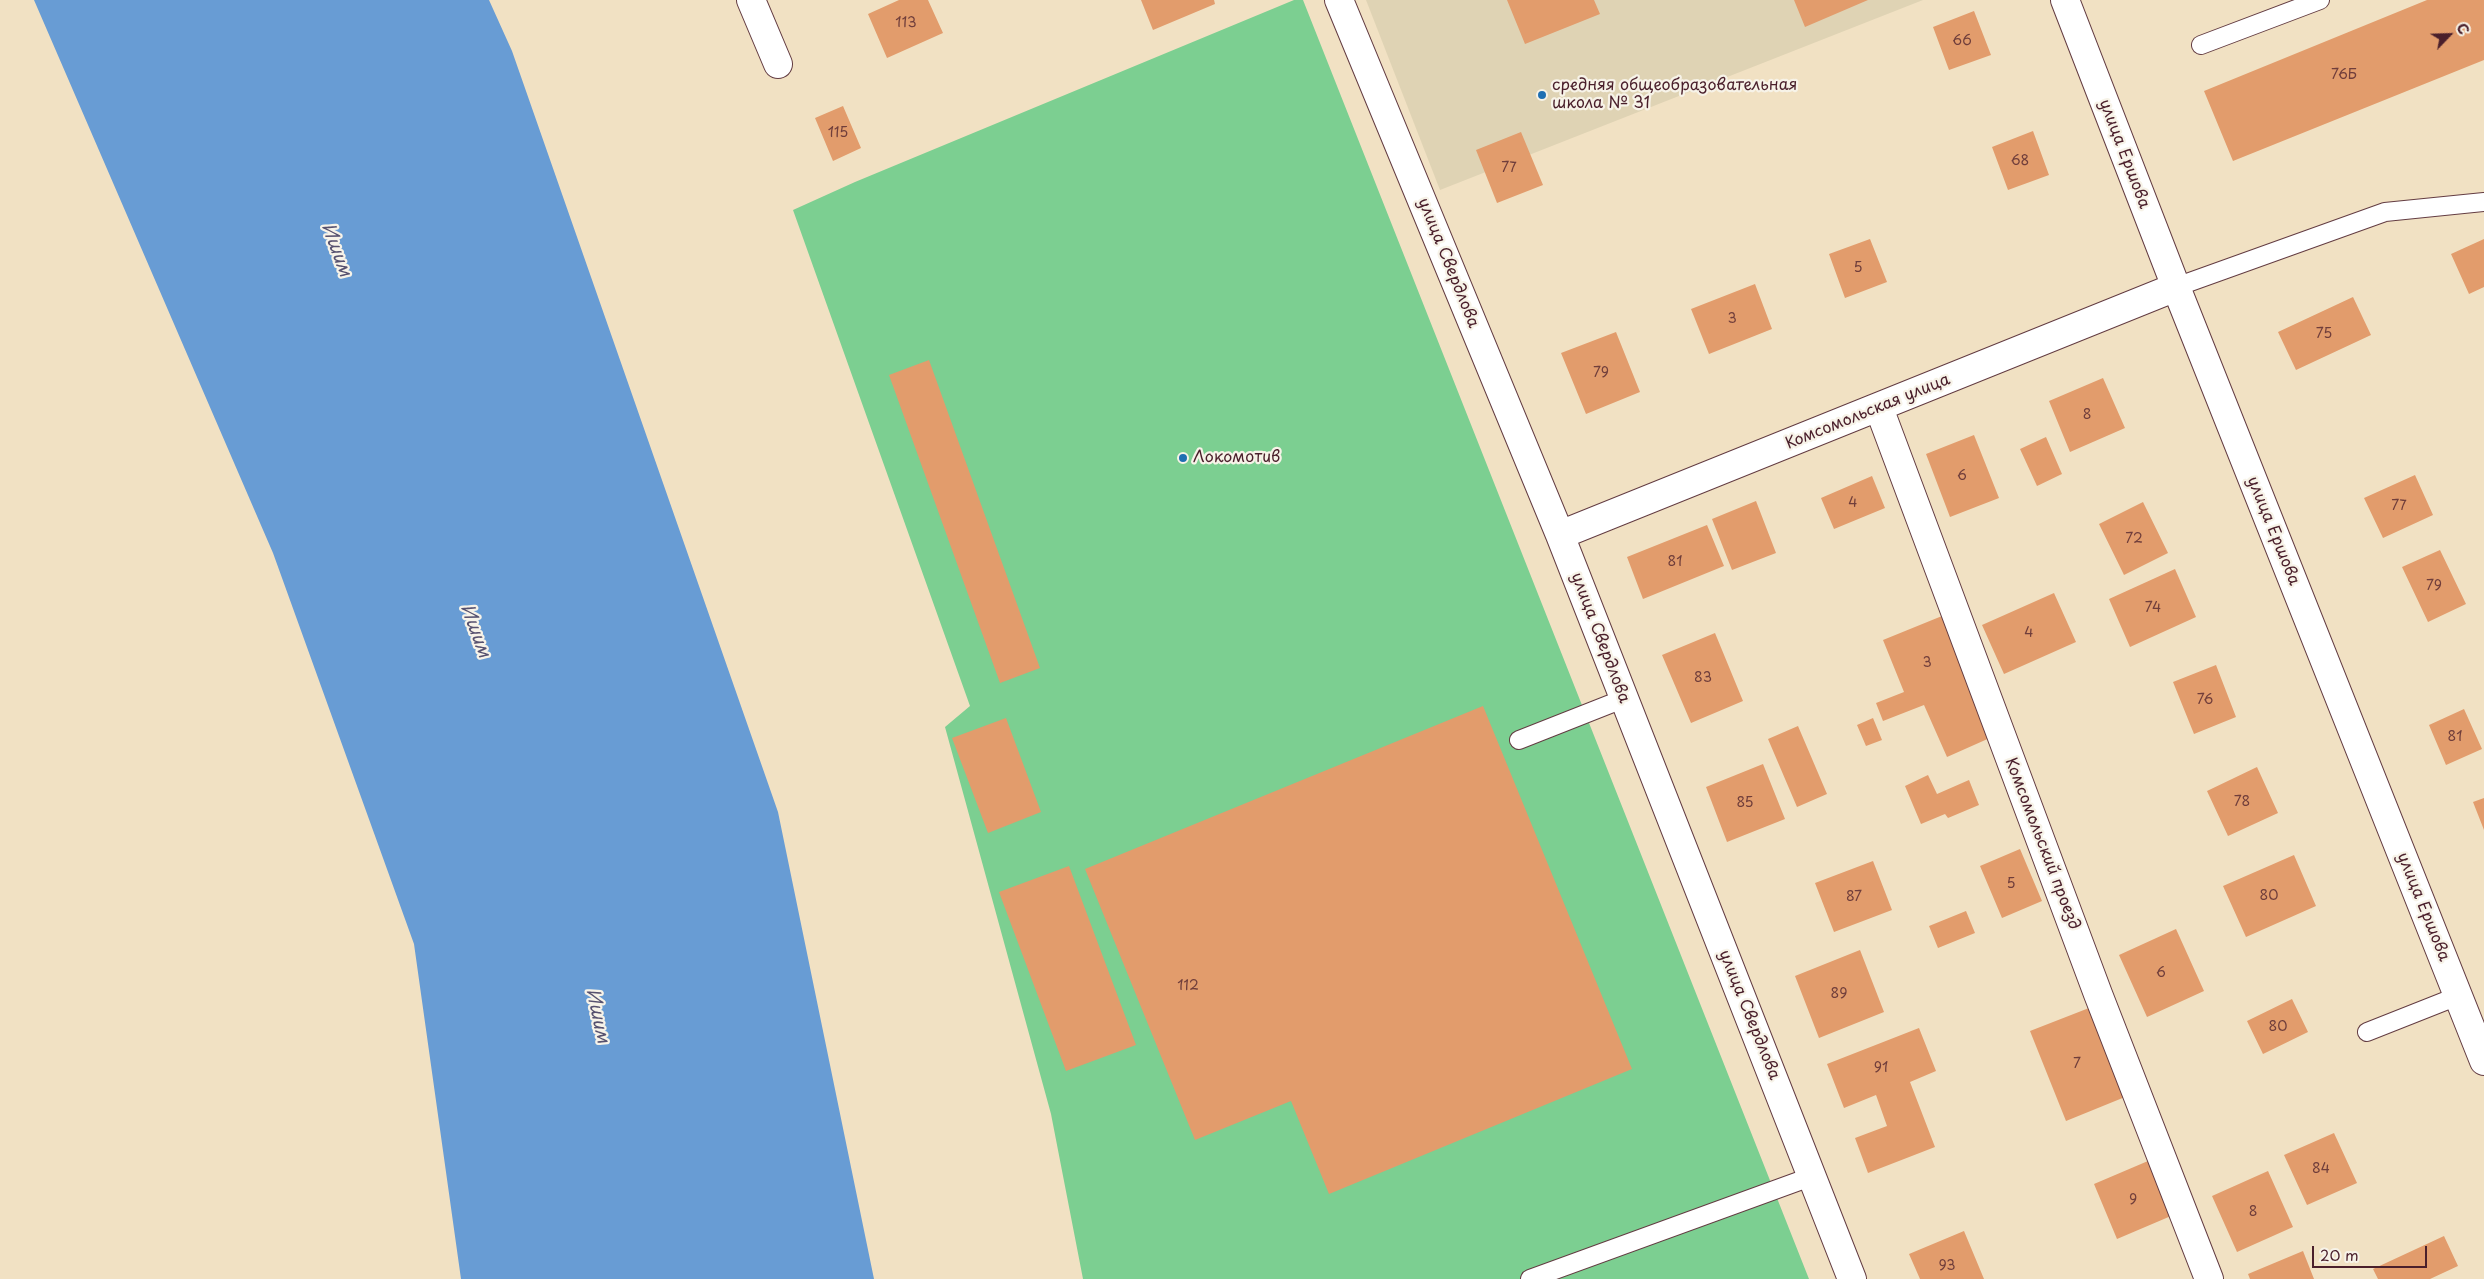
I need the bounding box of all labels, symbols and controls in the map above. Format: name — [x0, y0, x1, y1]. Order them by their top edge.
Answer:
north arrow — [2424, 10, 2474, 60]
house number: 113 — [895, 15, 917, 31]
text: С — [2451, 20, 2475, 38]
house number: 66 — [1952, 33, 1972, 49]
house number: 76Б — [2331, 67, 2357, 83]
place label: средняя общеобразовательная школа № 31 — [1552, 76, 1797, 114]
marker: средняя общеобразовательная школа № 31 — [1536, 89, 1548, 101]
street label: улица Ершова — [2094, 97, 2154, 211]
house number: 115 — [828, 125, 848, 141]
house number: 68 — [2011, 153, 2029, 169]
house number: 77 — [1501, 160, 1517, 176]
street label: улица Свердлова — [1413, 195, 1483, 331]
water label: Ишим — [316, 220, 356, 280]
house number: 5 — [1853, 260, 1863, 276]
house number: 3 — [1727, 311, 1737, 327]
house number: 75 — [2316, 326, 2332, 342]
house number: 79 — [1593, 365, 1609, 381]
street label: Комсомольская улица — [1783, 370, 1953, 454]
house number: 8 — [2083, 407, 2091, 423]
place label: Локомотив — [1193, 448, 1280, 468]
marker: Локомотив — [1177, 452, 1189, 464]
house number: 6 — [1957, 468, 1967, 484]
street label: улица Ершова — [2242, 474, 2304, 588]
house number: 4 — [1848, 495, 1858, 511]
house number: 77 — [2391, 498, 2407, 514]
house number: 72 — [2125, 531, 2143, 547]
house number: 81 — [1668, 554, 1682, 570]
street label: улица Свердлова — [1566, 570, 1634, 706]
house number: 79 — [2426, 578, 2442, 594]
house number: 74 — [2145, 600, 2161, 616]
water label: Ишим — [455, 601, 495, 661]
house number: 4 — [2024, 625, 2034, 641]
house number: 3 — [1922, 655, 1932, 671]
house number: 83 — [1694, 670, 1712, 686]
house number: 76 — [2197, 692, 2213, 708]
house number: 81 — [2448, 729, 2462, 745]
street label: Комсомольский проезд — [2000, 755, 2084, 933]
house number: 78 — [2234, 794, 2250, 810]
house number: 85 — [1736, 795, 1754, 811]
street label: улица Ершова — [2392, 850, 2454, 964]
house number: 5 — [2006, 876, 2016, 892]
house number: 80 — [2260, 888, 2278, 904]
house number: 87 — [1846, 889, 1862, 905]
street label: улица Свердлова — [1714, 947, 1784, 1083]
house number: 6 — [2156, 965, 2166, 981]
house number: 112 — [1177, 978, 1199, 994]
house number: 89 — [1831, 986, 1847, 1002]
water label: Ишим — [581, 987, 613, 1045]
house number: 80 — [2269, 1019, 2287, 1035]
house number: 7 — [2073, 1056, 2081, 1072]
house number: 91 — [1874, 1060, 1888, 1076]
house number: 84 — [2312, 1161, 2330, 1177]
house number: 9 — [2129, 1192, 2137, 1208]
house number: 8 — [2249, 1204, 2257, 1220]
scale bar — [2314, 1236, 2429, 1268]
text: 20 m — [2320, 1243, 2359, 1266]
house number: 93 — [1938, 1258, 1956, 1274]

